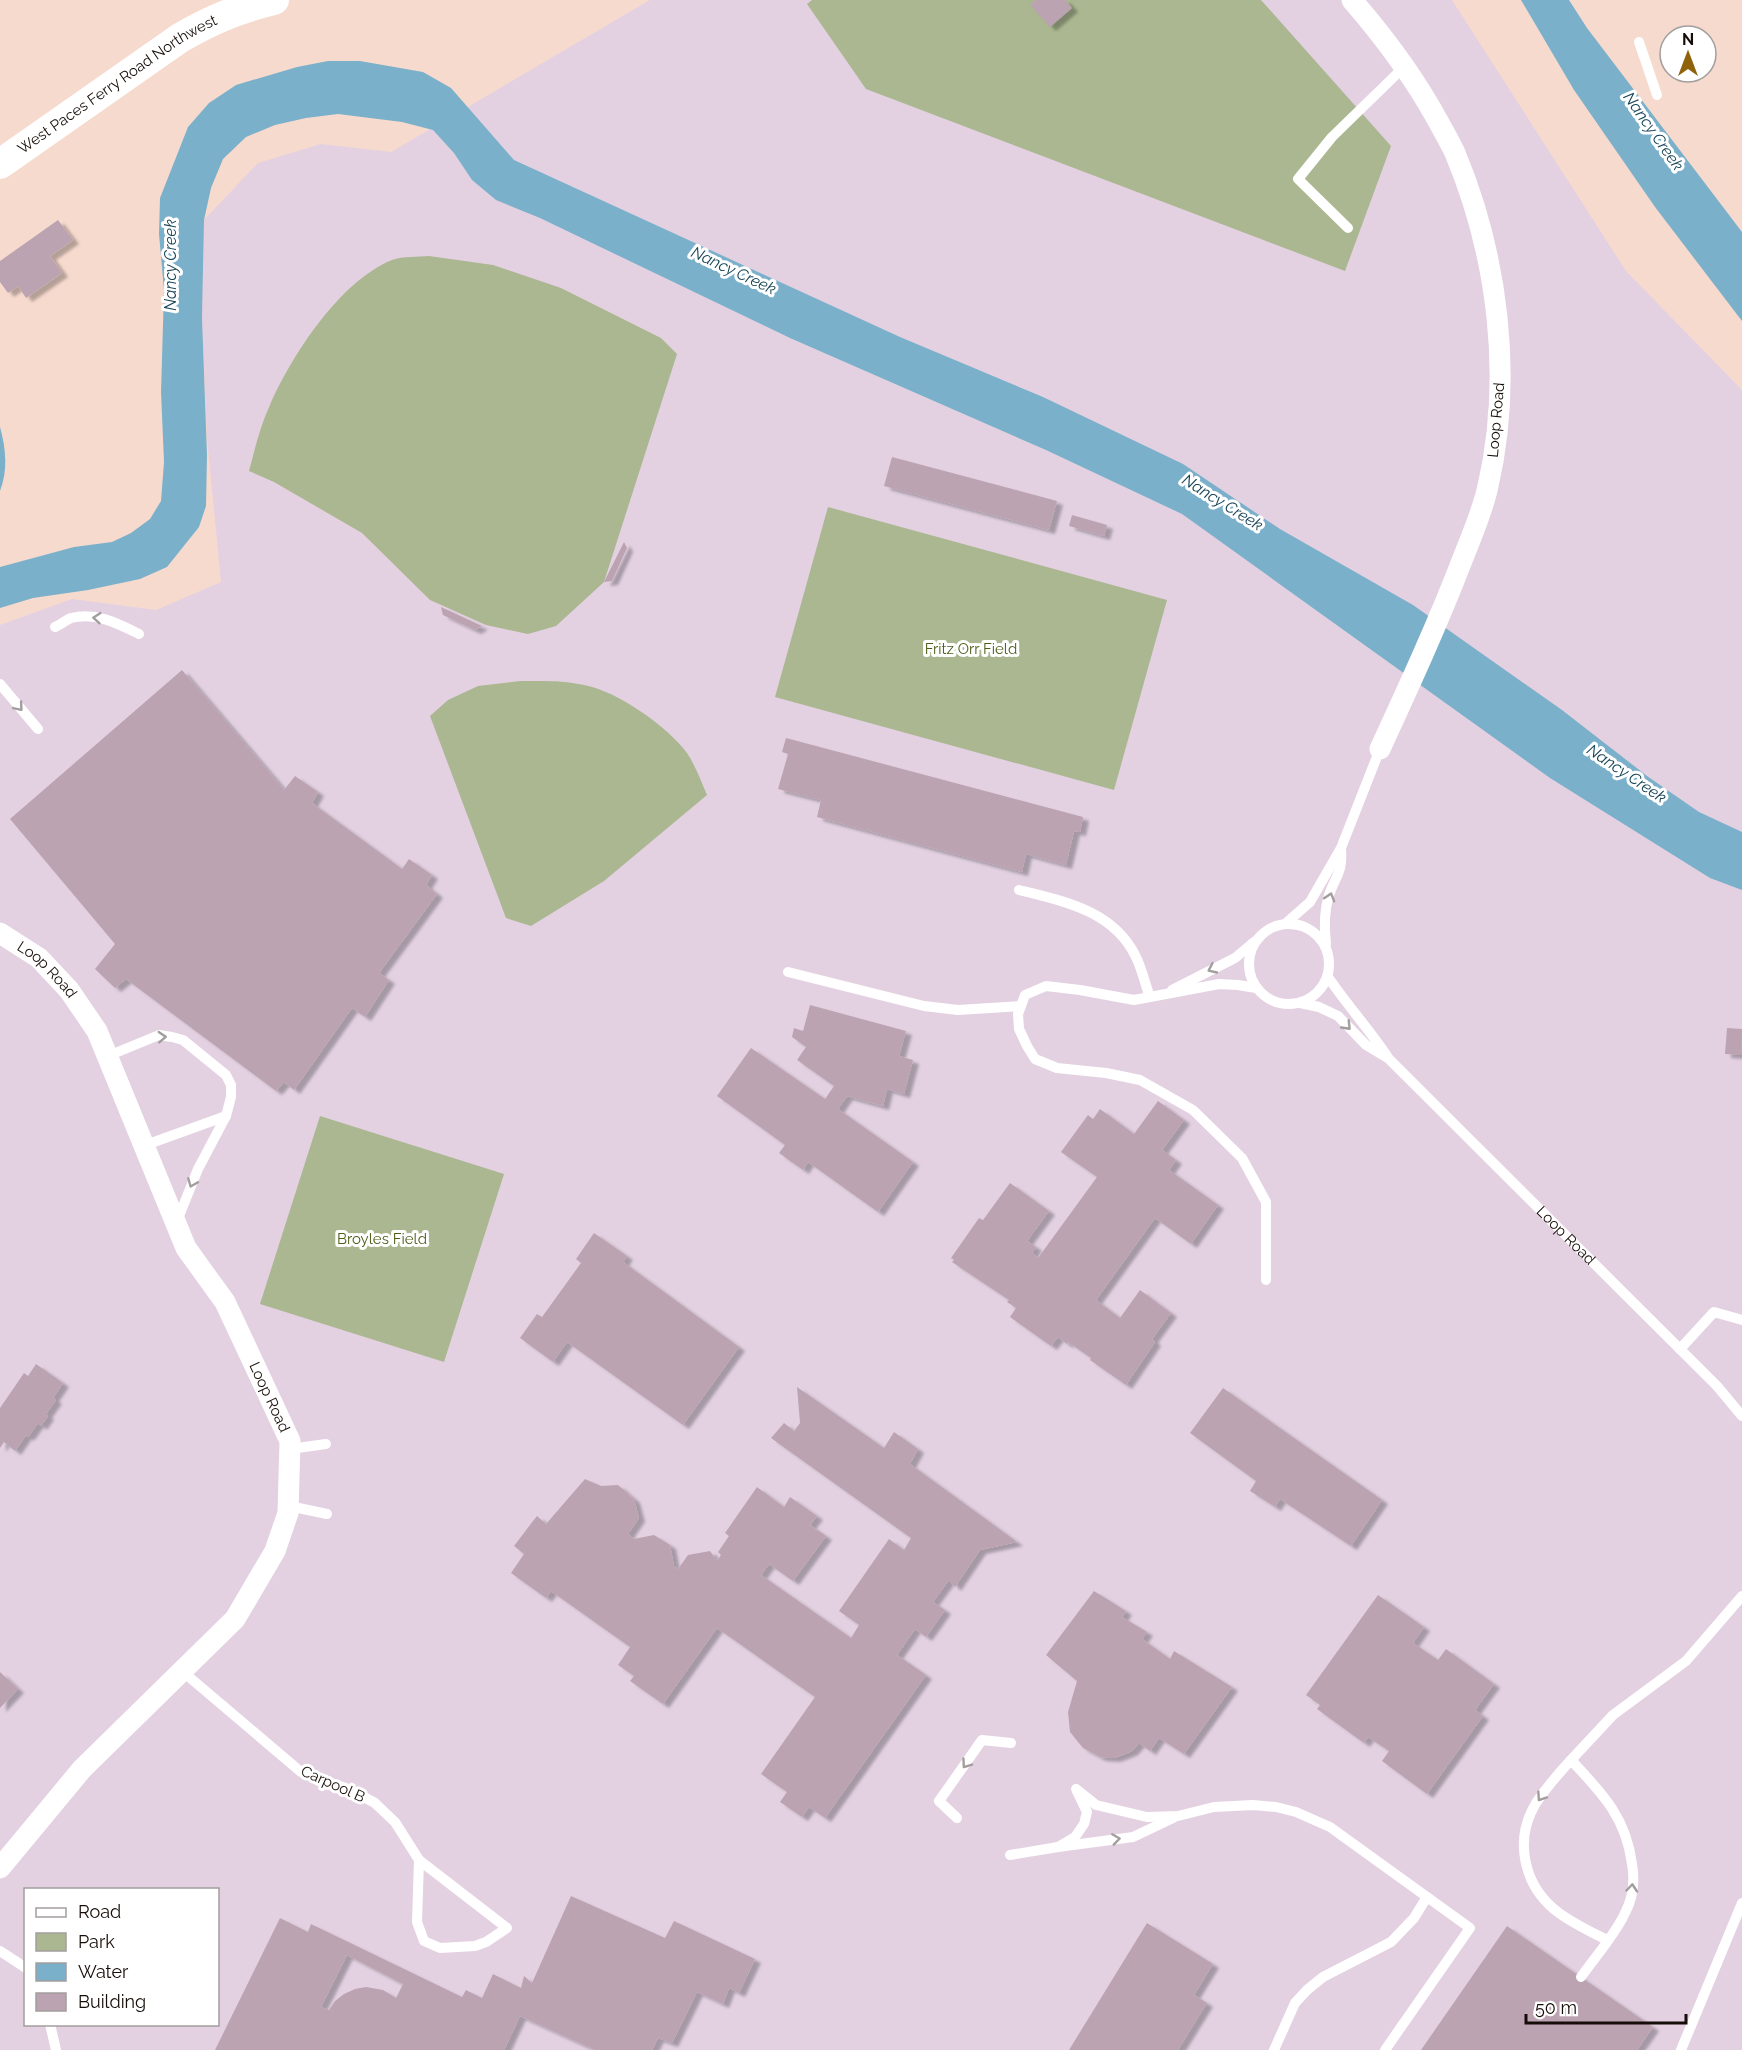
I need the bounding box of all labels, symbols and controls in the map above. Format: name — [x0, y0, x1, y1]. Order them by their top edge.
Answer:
street label: West Paces Ferry Road Northwest — [14, 11, 220, 158]
north arrow — [1658, 24, 1718, 84]
text: N — [1682, 30, 1694, 49]
water label: Nancy Creek — [1620, 88, 1688, 175]
water label: Nancy Creek — [161, 219, 180, 311]
water label: Nancy Creek — [688, 243, 780, 299]
street label: Loop Road — [1484, 382, 1508, 458]
water label: Nancy Creek — [1179, 470, 1267, 535]
one-way arrow — [92, 612, 102, 625]
park label: Fritz Orr Field — [925, 640, 1017, 658]
one-way arrow — [12, 700, 23, 711]
water label: Nancy Creek — [1584, 740, 1670, 807]
one-way arrow — [1323, 892, 1335, 903]
street label: Loop Road — [14, 937, 81, 1001]
one-way arrow — [1208, 961, 1219, 973]
one-way arrow — [1340, 1018, 1351, 1029]
one-way arrow — [158, 1031, 167, 1044]
one-way arrow — [187, 1177, 199, 1188]
street label: Loop Road — [1533, 1202, 1599, 1268]
park label: Broyles Field — [337, 1230, 427, 1248]
street label: Loop Road — [245, 1359, 294, 1435]
one-way arrow — [962, 1757, 973, 1768]
street label: Carpool B — [298, 1762, 368, 1806]
one-way arrow — [1537, 1790, 1548, 1801]
one-way arrow — [1111, 1834, 1121, 1846]
one-way arrow — [1625, 1884, 1638, 1893]
legend — [24, 1888, 219, 2026]
text: Road — [78, 1901, 121, 1922]
text: Park — [78, 1931, 115, 1952]
text: Water — [78, 1961, 129, 1982]
scale bar — [1526, 1987, 1686, 2025]
text: Building — [78, 1991, 146, 2012]
text: 50 m — [1535, 1997, 1577, 2018]

